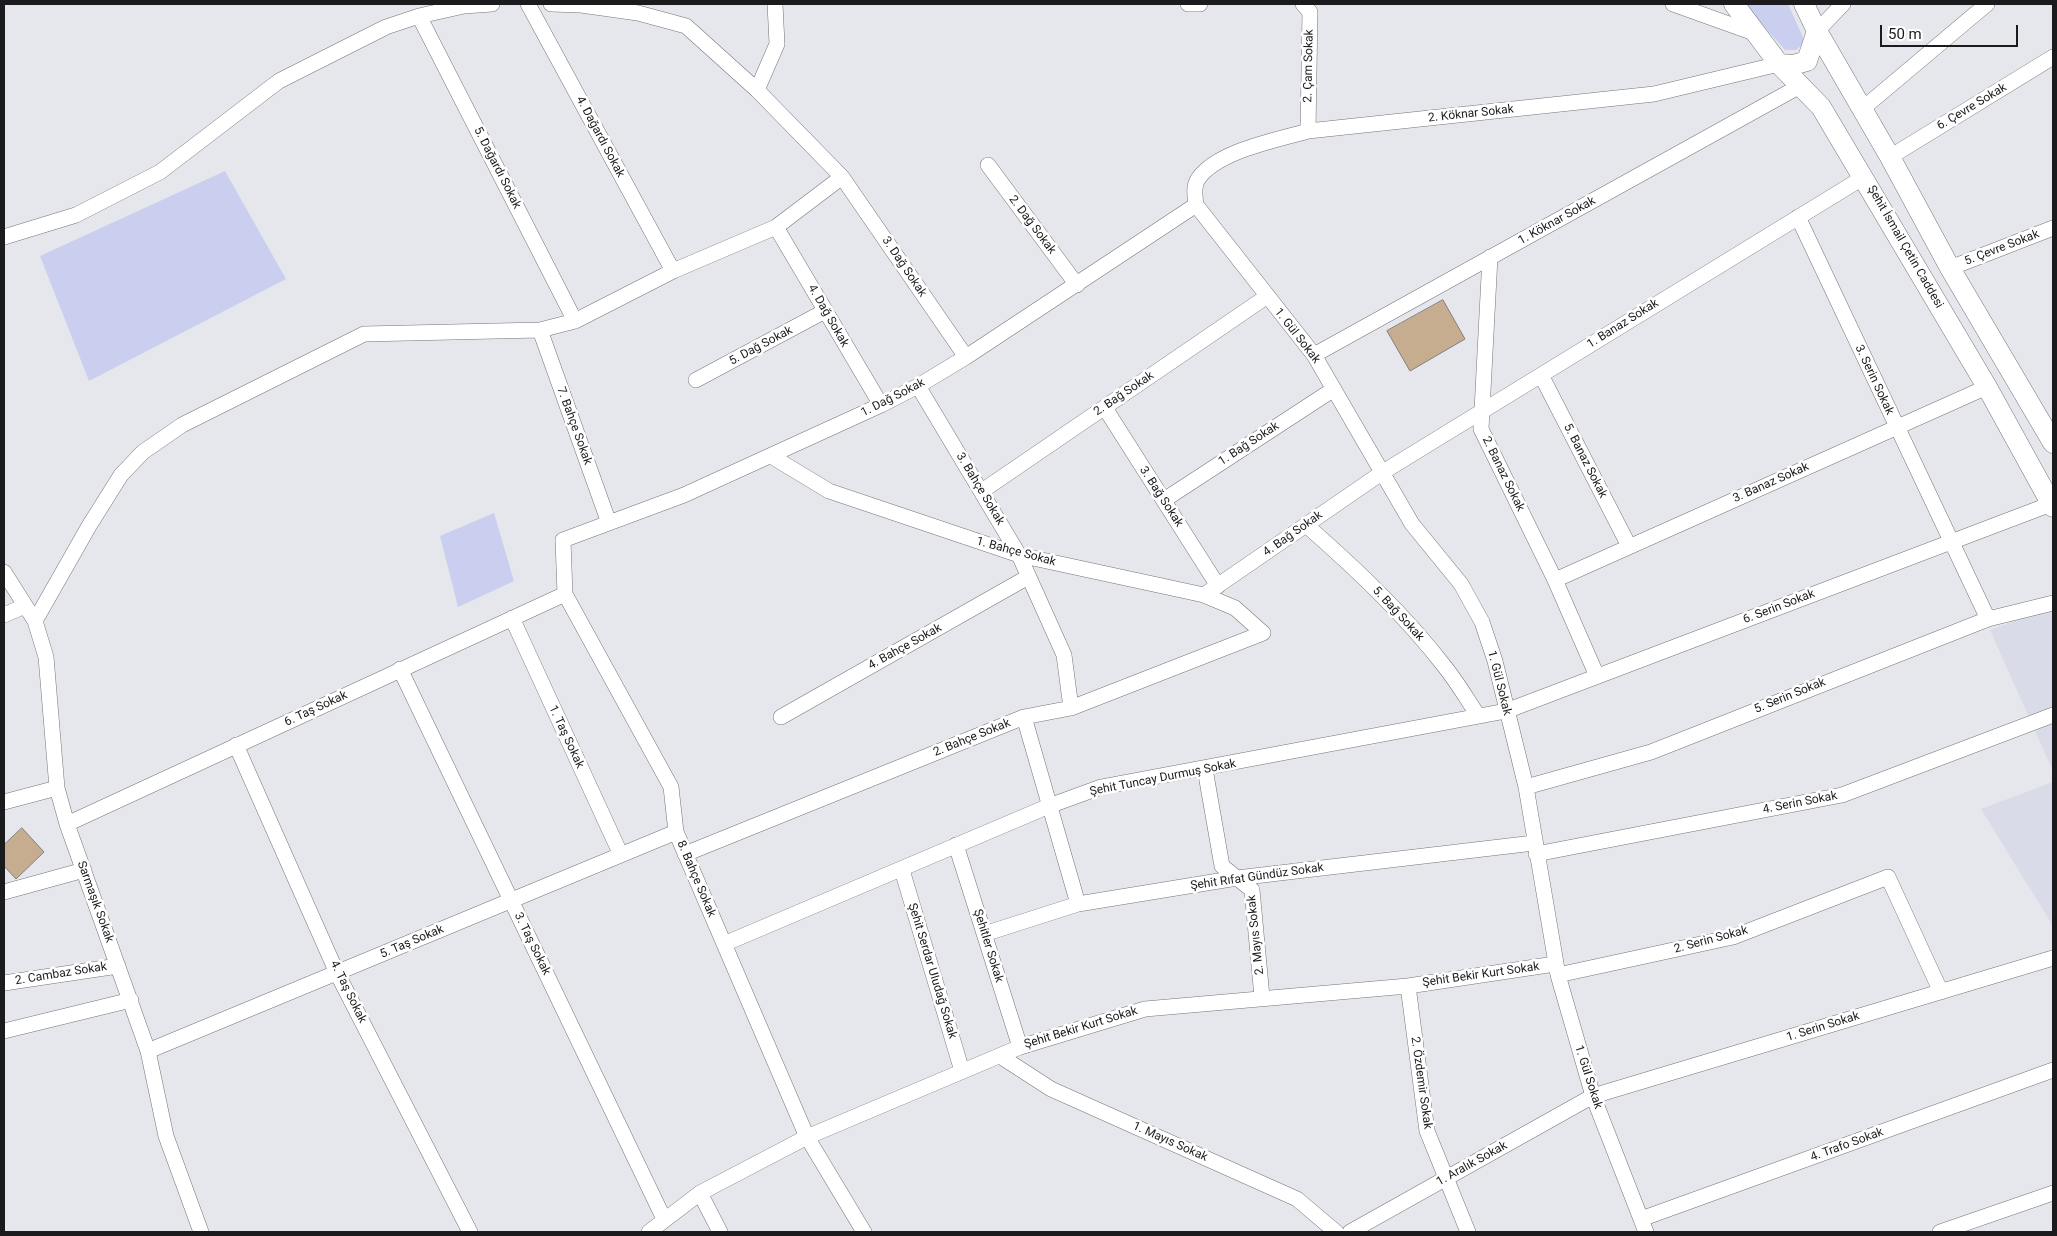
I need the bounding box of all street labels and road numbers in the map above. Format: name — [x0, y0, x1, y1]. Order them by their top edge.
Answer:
street label: 2. Çam Sokak — [1301, 29, 1317, 103]
street label: 6. Çevre Sokak — [1935, 81, 2009, 133]
street label: 4. Dağardı Sokak — [573, 94, 627, 180]
street label: 2. Köknar Sokak — [1427, 102, 1515, 126]
street label: 5. Dağardı Sokak — [470, 125, 524, 211]
street label: Şehit İsmail Çetin Caddesi — [1864, 183, 1946, 311]
street label: 2. Dağ Sokak — [1005, 193, 1059, 257]
street label: 1. Köknar Sokak — [1516, 194, 1598, 248]
street label: 5. Çevre Sokak — [1963, 227, 2041, 269]
street label: 3. Dağ Sokak — [879, 234, 929, 300]
street label: 4. Dağ Sokak — [804, 282, 852, 350]
street label: 1. Banaz Sokak — [1585, 296, 1661, 352]
street label: 1. Gül Sokak — [1271, 305, 1323, 367]
street label: 5. Dağ Sokak — [727, 323, 795, 369]
street label: 3. Serin Sokak — [1851, 343, 1897, 417]
street label: 2. Bağ Sokak — [1091, 369, 1157, 419]
street label: 1. Dağ Sokak — [859, 376, 927, 420]
street label: 7. Bahçe Sokak — [553, 385, 595, 467]
street label: 1. Bağ Sokak — [1216, 419, 1282, 469]
street label: 5. Banaz Sokak — [1560, 421, 1610, 501]
street label: 2. Banaz Sokak — [1479, 434, 1527, 514]
street label: 3. Bahçe Sokak — [953, 450, 1007, 528]
street label: 3. Banaz Sokak — [1731, 460, 1811, 506]
street label: 3. Bağ Sokak — [1136, 464, 1186, 530]
street label: 4. Bağ Sokak — [1261, 508, 1325, 560]
street label: 1. Bahçe Sokak — [975, 534, 1057, 570]
street label: 5. Bağ Sokak — [1369, 584, 1427, 644]
street label: 6. Serin Sokak — [1741, 587, 1817, 627]
street label: 4. Bahçe Sokak — [866, 621, 944, 673]
street label: 1. Gül Sokak — [1484, 649, 1514, 717]
street label: 5. Serin Sokak — [1752, 675, 1828, 717]
street label: 6. Taş Sokak — [282, 688, 350, 730]
street label: 1. Taş Sokak — [545, 703, 587, 771]
street label: 2. Bahçe Sokak — [931, 716, 1013, 760]
street label: Şehit Tuncay Durmuş Sokak — [1089, 757, 1237, 799]
street label: 4. Serin Sokak — [1762, 789, 1838, 817]
street label: 8. Bahçe Sokak — [673, 839, 719, 919]
street label: Sarmaşık Sokak — [74, 859, 116, 945]
street label: Şehit Rıfat Gündüz Sokak — [1190, 861, 1324, 893]
street label: 2. Mayıs Sokak — [1245, 894, 1267, 976]
street label: Şehit Serdar UIudağ Sokak — [904, 901, 960, 1041]
street label: Şehitler Sokak — [970, 908, 1006, 984]
street label: 3. Taş Sokak — [511, 910, 553, 978]
street label: 5. Taş Sokak — [378, 922, 446, 962]
street label: 2. Serin Sokak — [1673, 923, 1749, 957]
street label: 4. Taş Sokak — [327, 958, 369, 1026]
street label: 2. Cambaz Sokak — [14, 960, 108, 988]
street label: Şehit Bekir Kurt Sokak — [1422, 960, 1540, 990]
street label: Şehit Bekir Kurt Sokak — [1023, 1004, 1139, 1052]
street label: 1. Serin Sokak — [1785, 1009, 1861, 1045]
street label: 2. Özdemir Sokak — [1407, 1036, 1435, 1130]
street label: 1. Gül Sokak — [1571, 1043, 1605, 1111]
street label: 1. Mayıs Sokak — [1130, 1119, 1210, 1165]
street label: 4. Trafo Sokak — [1809, 1125, 1885, 1165]
street label: 1. Aralık Sokak — [1434, 1139, 1510, 1189]

